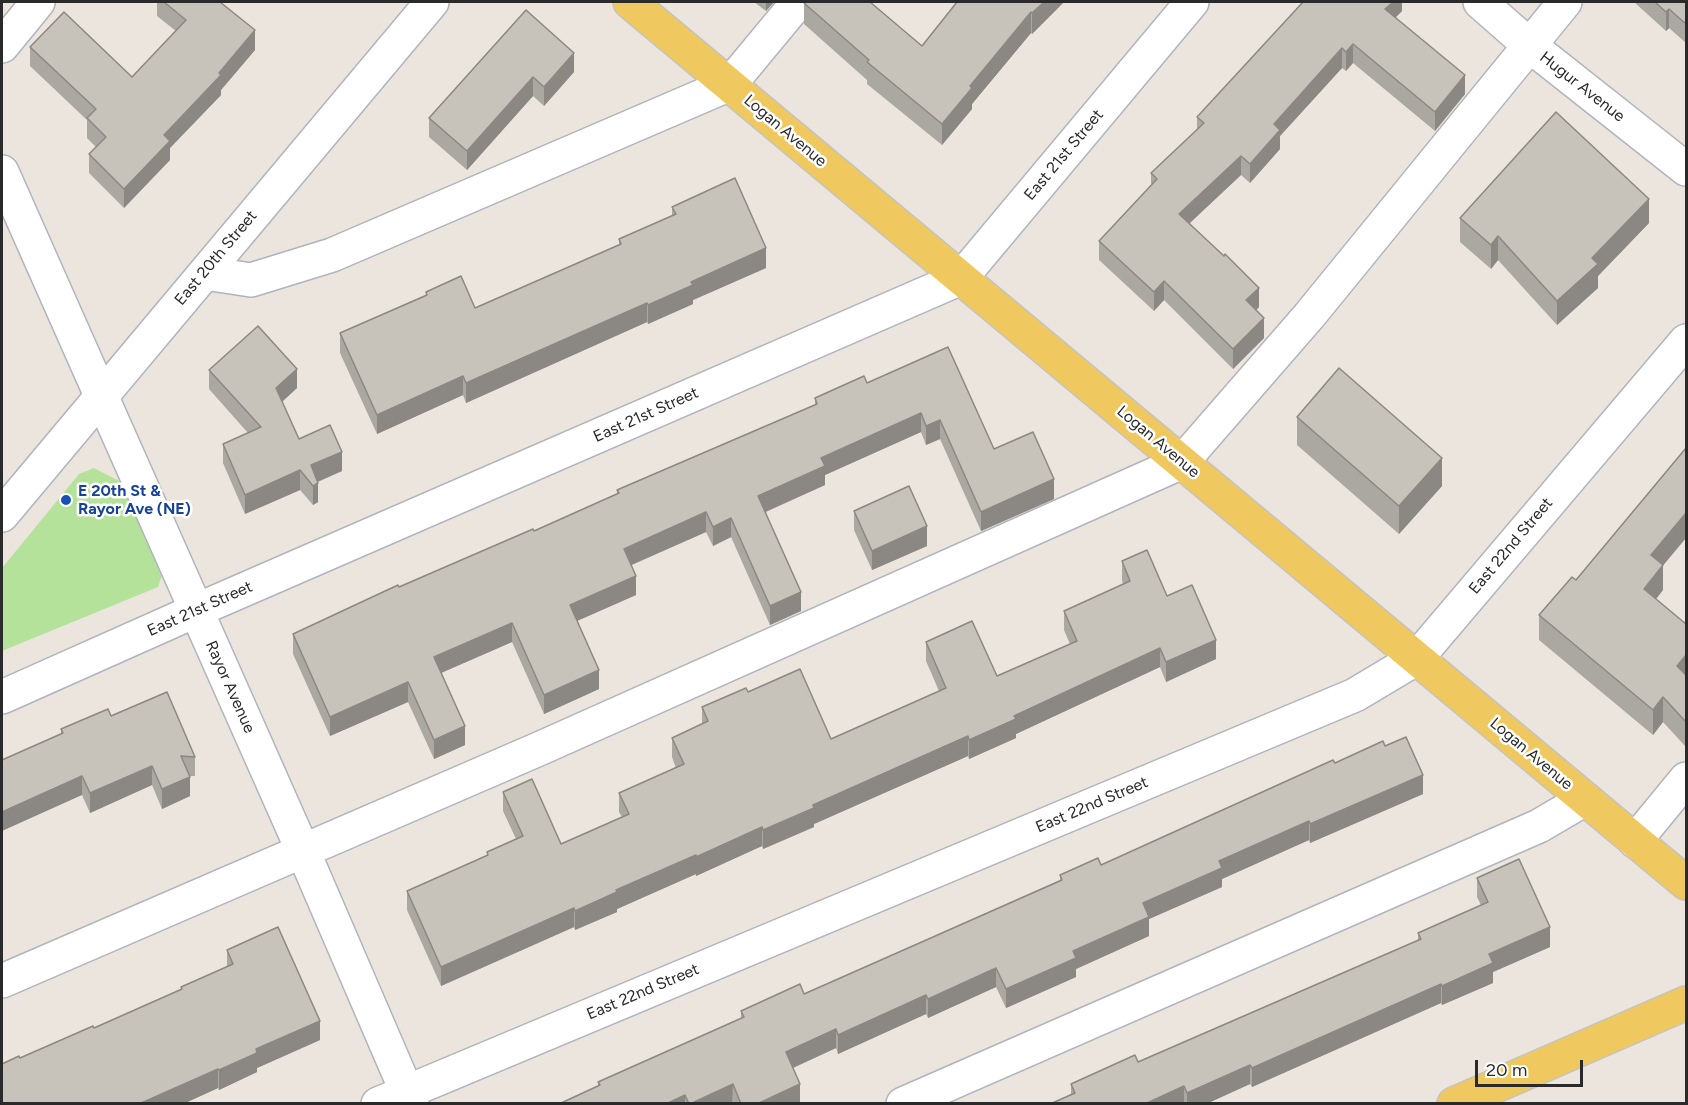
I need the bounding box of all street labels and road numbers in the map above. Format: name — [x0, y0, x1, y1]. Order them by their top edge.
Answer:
street label: Hugur Avenue — [1536, 48, 1628, 126]
street label: Logan Avenue — [740, 91, 830, 171]
street label: East 21st Street — [1020, 106, 1108, 204]
street label: East 20th Street — [171, 207, 261, 309]
street label: East 21st Street — [591, 383, 701, 447]
street label: Logan Avenue — [1113, 402, 1203, 482]
street label: East 22nd Street — [1465, 494, 1557, 598]
street label: East 21st Street — [145, 577, 255, 641]
street label: Rayor Avenue — [201, 638, 259, 736]
street label: Logan Avenue — [1486, 714, 1576, 794]
street label: East 22nd Street — [1033, 773, 1151, 837]
street label: East 22nd Street — [584, 960, 702, 1024]

